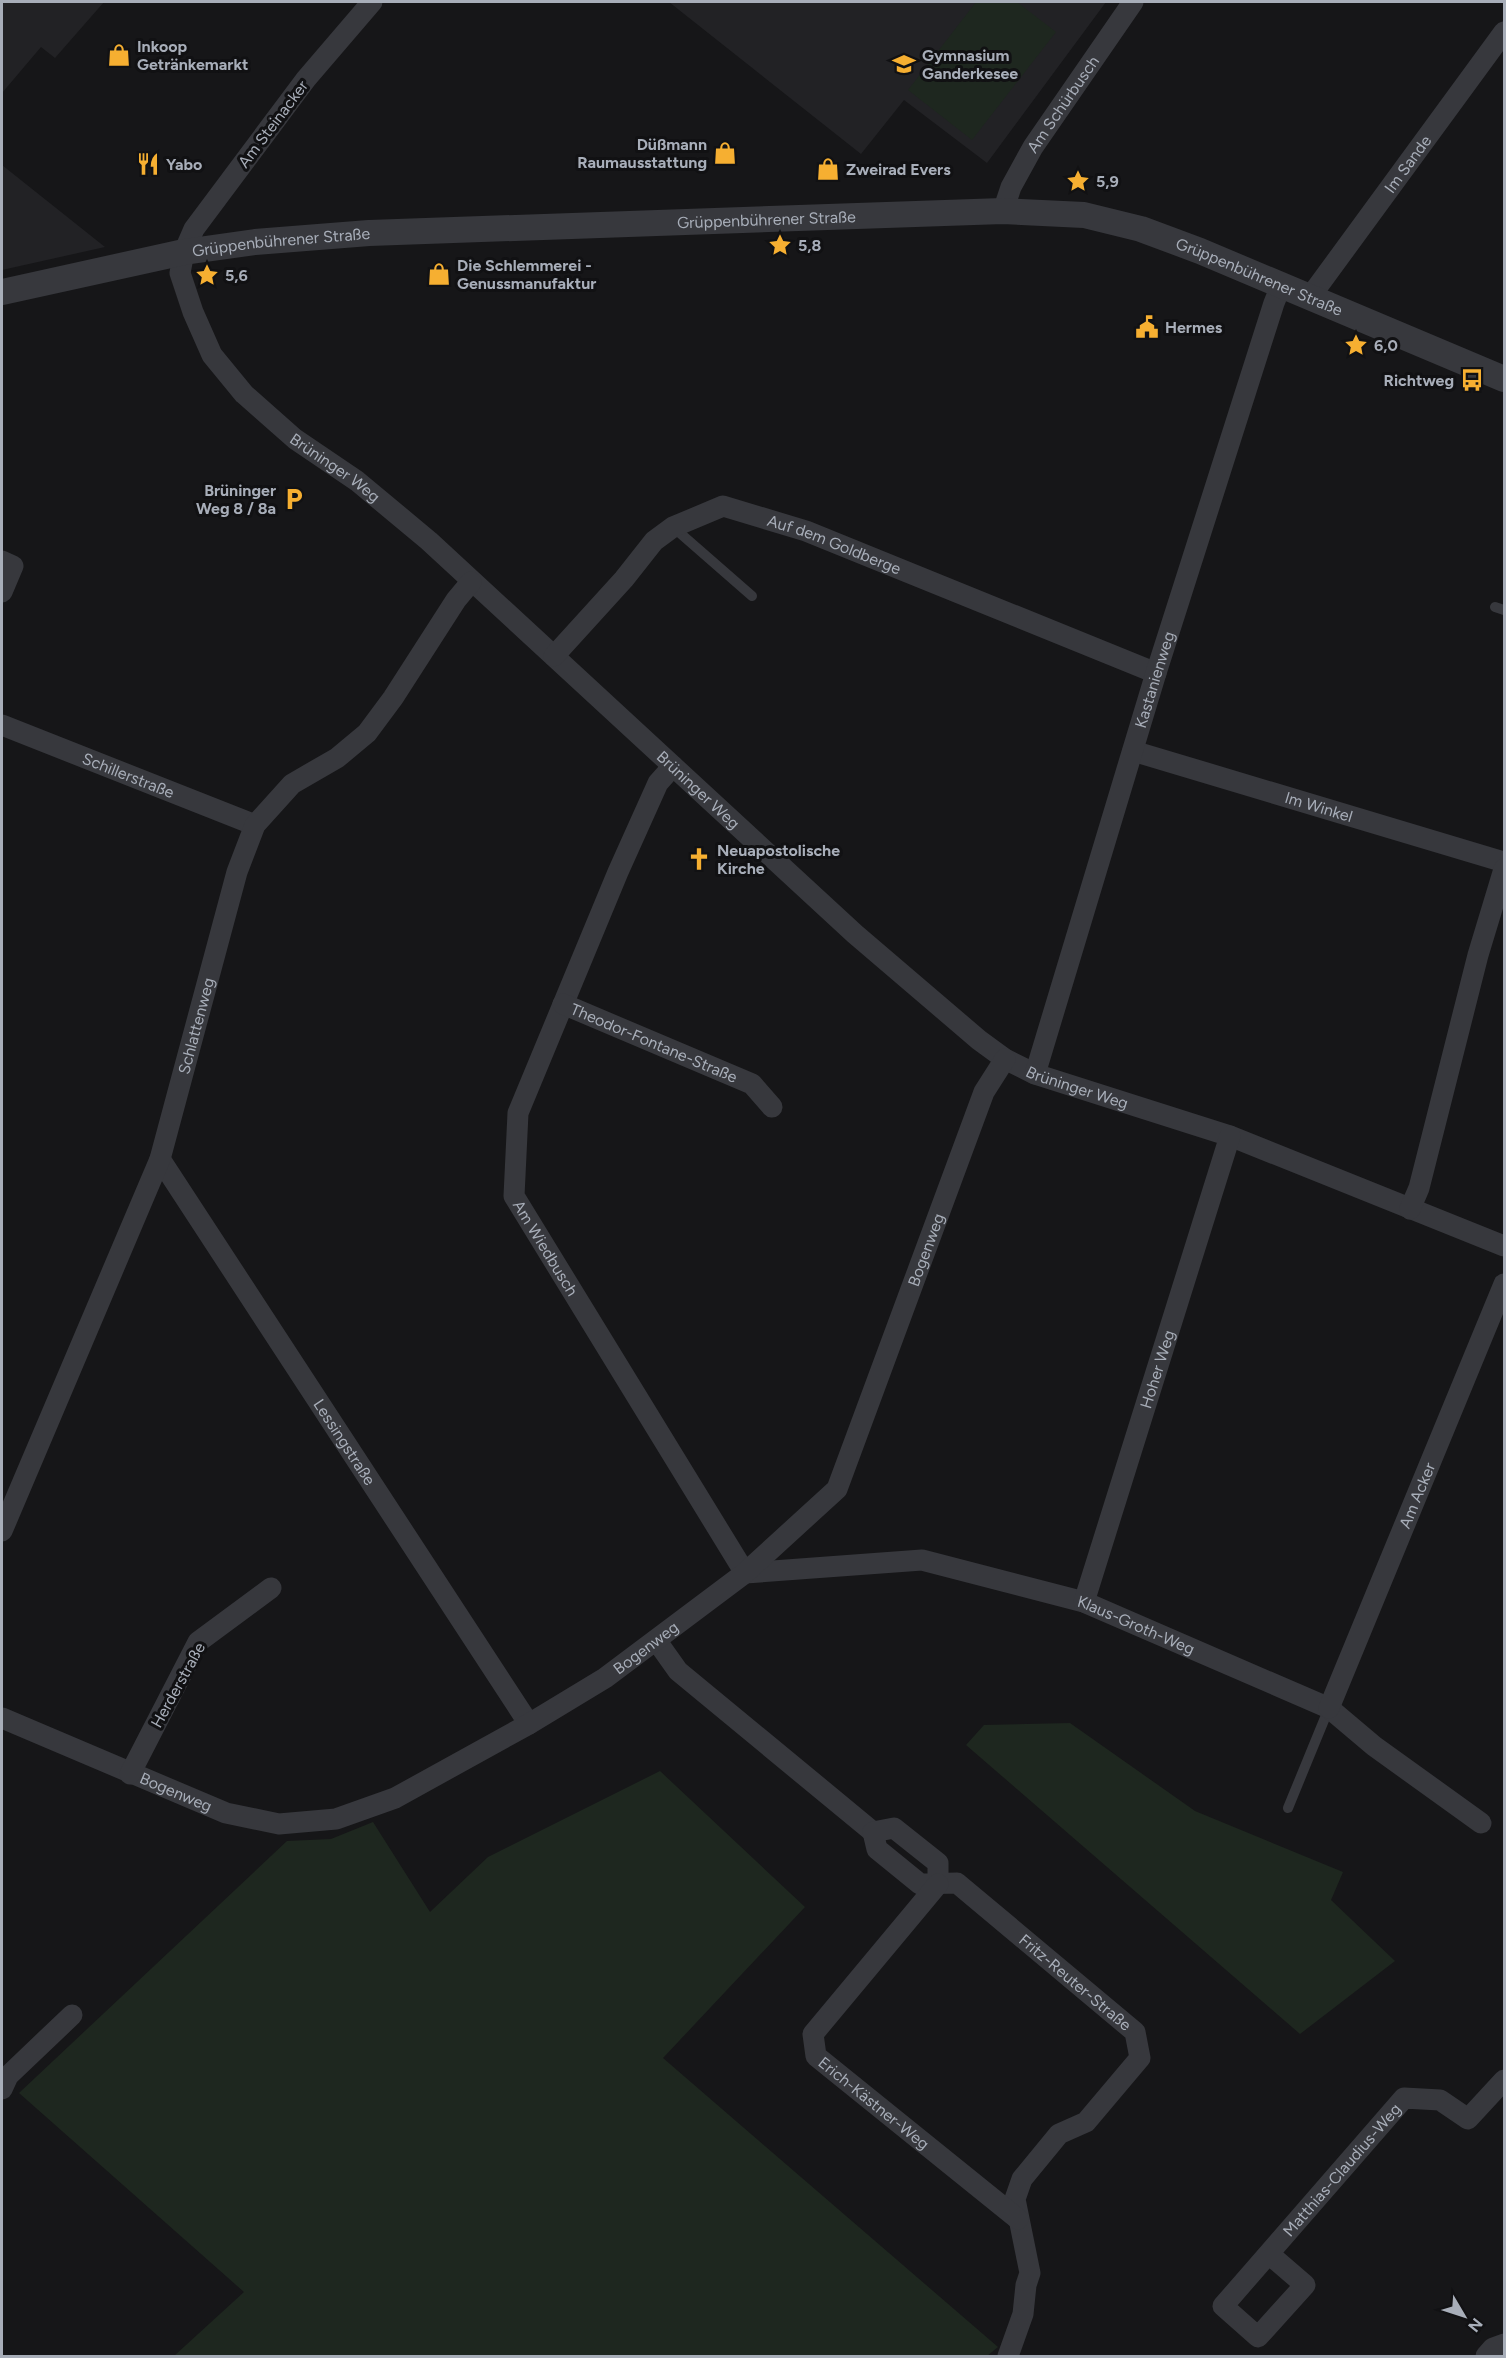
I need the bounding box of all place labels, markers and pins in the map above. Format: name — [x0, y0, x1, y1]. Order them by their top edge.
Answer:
place label: Inkoop Getränkemarkt — [137, 37, 248, 74]
shop icon: Inkoop Getränkemarkt — [106, 42, 132, 68]
place label: Gymnasium Ganderkesee — [922, 46, 1018, 83]
school or university icon: Gymnasium Ganderkesee — [891, 51, 917, 77]
place label: Düßmann Raumausstattung — [577, 135, 707, 172]
shop icon: Düßmann Raumausstattung — [712, 140, 738, 166]
restaurant icon: Yabo — [135, 151, 161, 177]
place label: Yabo — [166, 155, 202, 174]
shop icon: Zweirad Evers — [815, 156, 841, 182]
place label: Zweirad Evers — [846, 160, 951, 179]
place icon: 5,9 — [1065, 168, 1091, 194]
place label: 5,9 — [1096, 172, 1119, 191]
place icon: 5,8 — [767, 232, 793, 258]
place label: 5,8 — [798, 236, 821, 255]
place label: Die Schlemmerei - Genussmanufaktur — [457, 256, 596, 293]
shop icon: Die Schlemmerei - Genussmanufaktur — [426, 261, 452, 287]
place icon: 5,6 — [194, 262, 220, 288]
place label: 5,6 — [225, 266, 248, 285]
public building icon: Hermes — [1134, 314, 1160, 340]
place label: Hermes — [1165, 318, 1223, 337]
place icon: 6,0 — [1343, 332, 1369, 358]
place label: 6,0 — [1374, 336, 1398, 355]
bus stop icon: Richtweg — [1459, 367, 1485, 393]
place label: Richtweg — [1384, 371, 1454, 390]
place label: Brüninger Weg 8 / 8a — [196, 481, 276, 518]
parking icon: Brüninger Weg 8 / 8a — [281, 486, 307, 512]
place label: Neuapostolische Kirche — [717, 841, 840, 878]
church icon: Neuapostolische Kirche — [686, 846, 712, 872]

